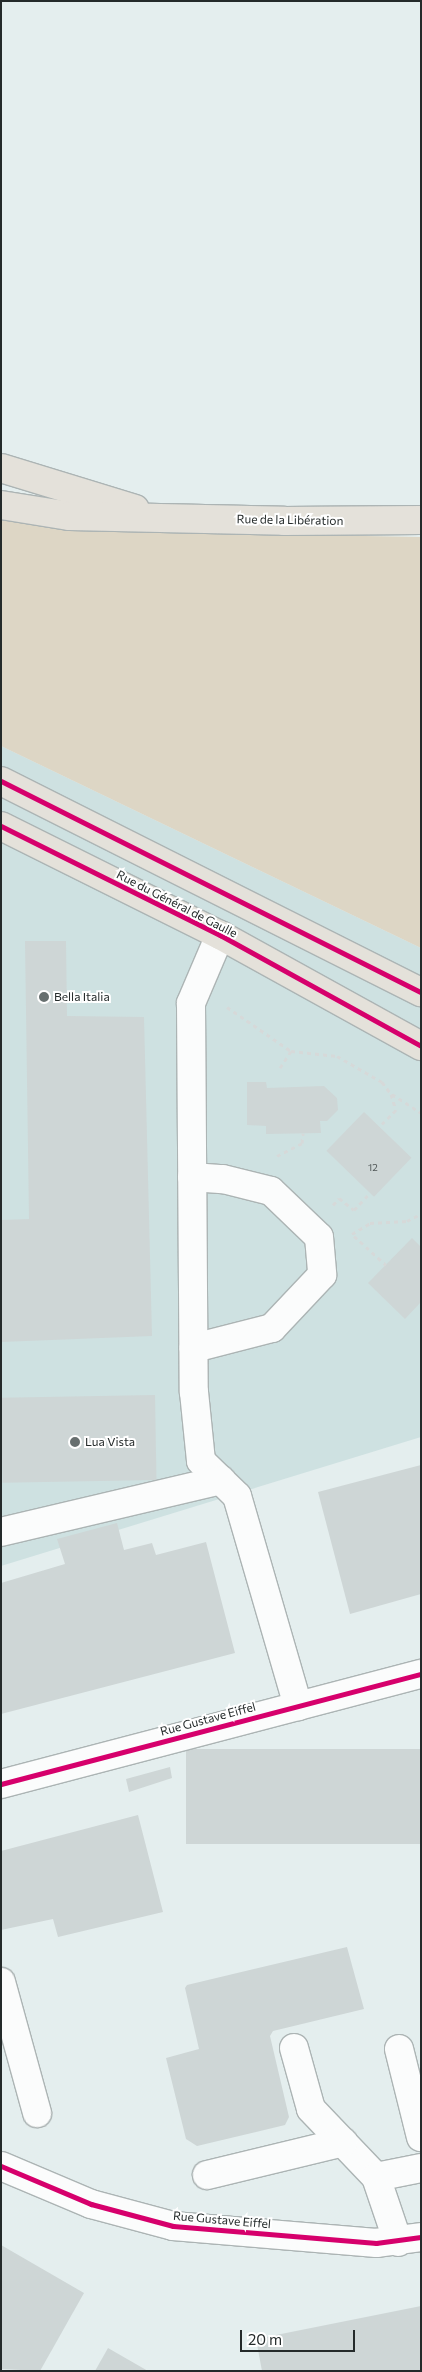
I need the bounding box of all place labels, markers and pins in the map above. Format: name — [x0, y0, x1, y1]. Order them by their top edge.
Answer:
place label: Bella Italia — [54, 990, 110, 1004]
marker: Bella Italia — [38, 991, 50, 1003]
place label: Lua Vista — [85, 1435, 135, 1449]
marker: Lua Vista — [69, 1436, 81, 1448]

